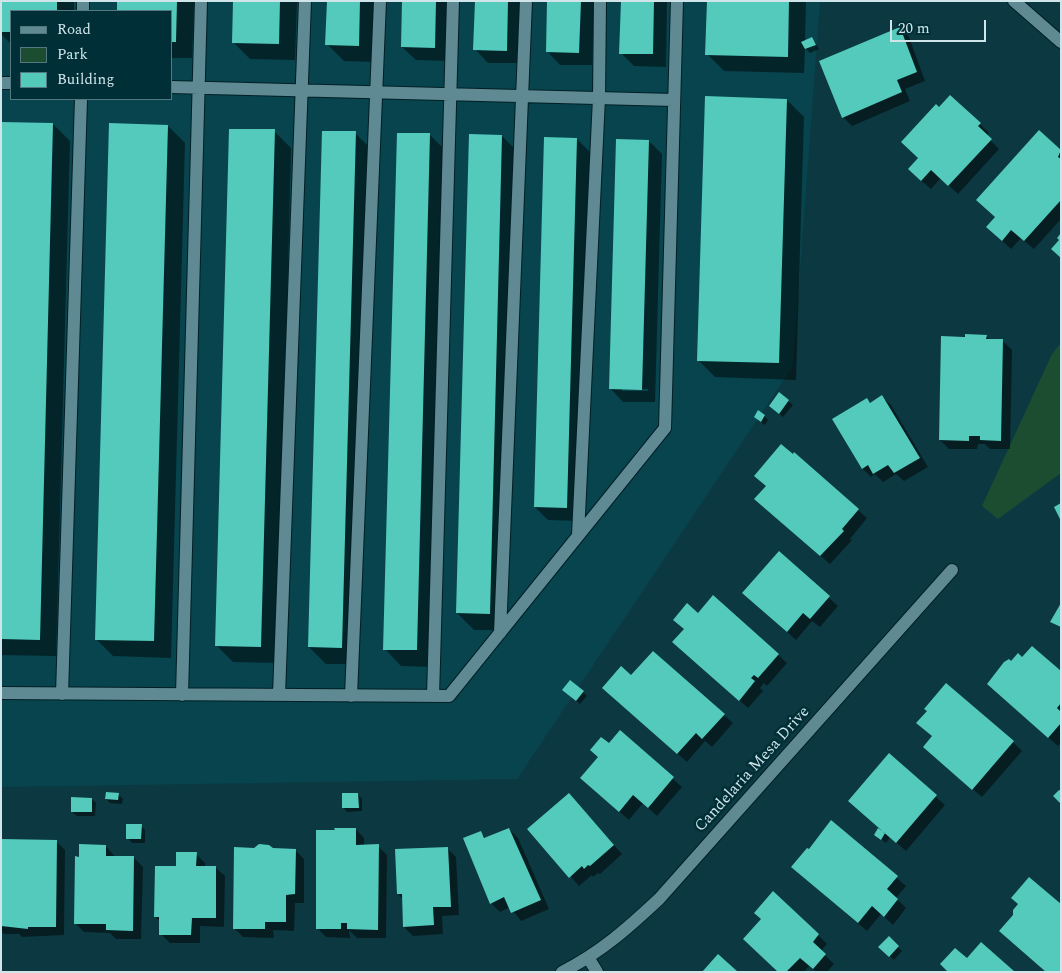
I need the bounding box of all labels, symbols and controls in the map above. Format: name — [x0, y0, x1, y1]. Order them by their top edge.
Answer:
legend — [10, 10, 172, 100]
scale bar — [892, 10, 988, 42]
text: 20 m — [898, 17, 930, 40]
text: Road — [57, 18, 91, 41]
text: Park — [57, 43, 88, 66]
text: Building — [57, 68, 114, 91]
street label: Candelaria Mesa Drive — [692, 703, 814, 837]

